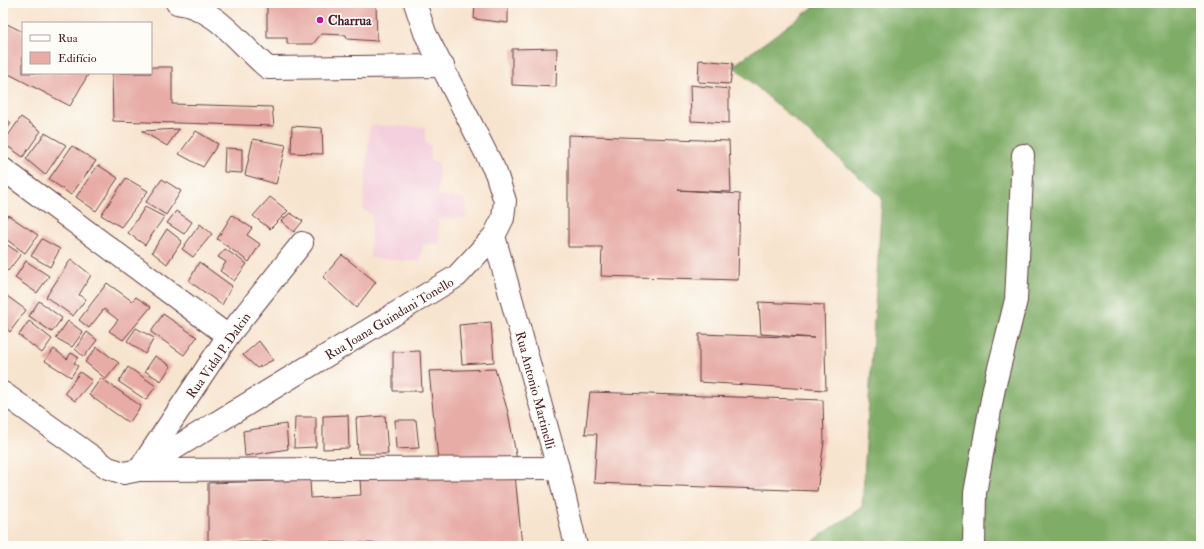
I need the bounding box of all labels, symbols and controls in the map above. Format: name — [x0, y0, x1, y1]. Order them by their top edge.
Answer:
place label: Charrua — [328, 13, 372, 29]
marker: Charrua — [315, 15, 325, 25]
legend — [22, 22, 152, 74]
text: Rua — [58, 31, 79, 46]
text: Edifício — [58, 51, 97, 66]
street label: Rua Joana Guindani Tonello — [322, 274, 457, 364]
street label: Rua Vidal P. Dalcin — [183, 309, 255, 402]
street label: Rua Antonio Martinelli — [512, 330, 559, 451]

